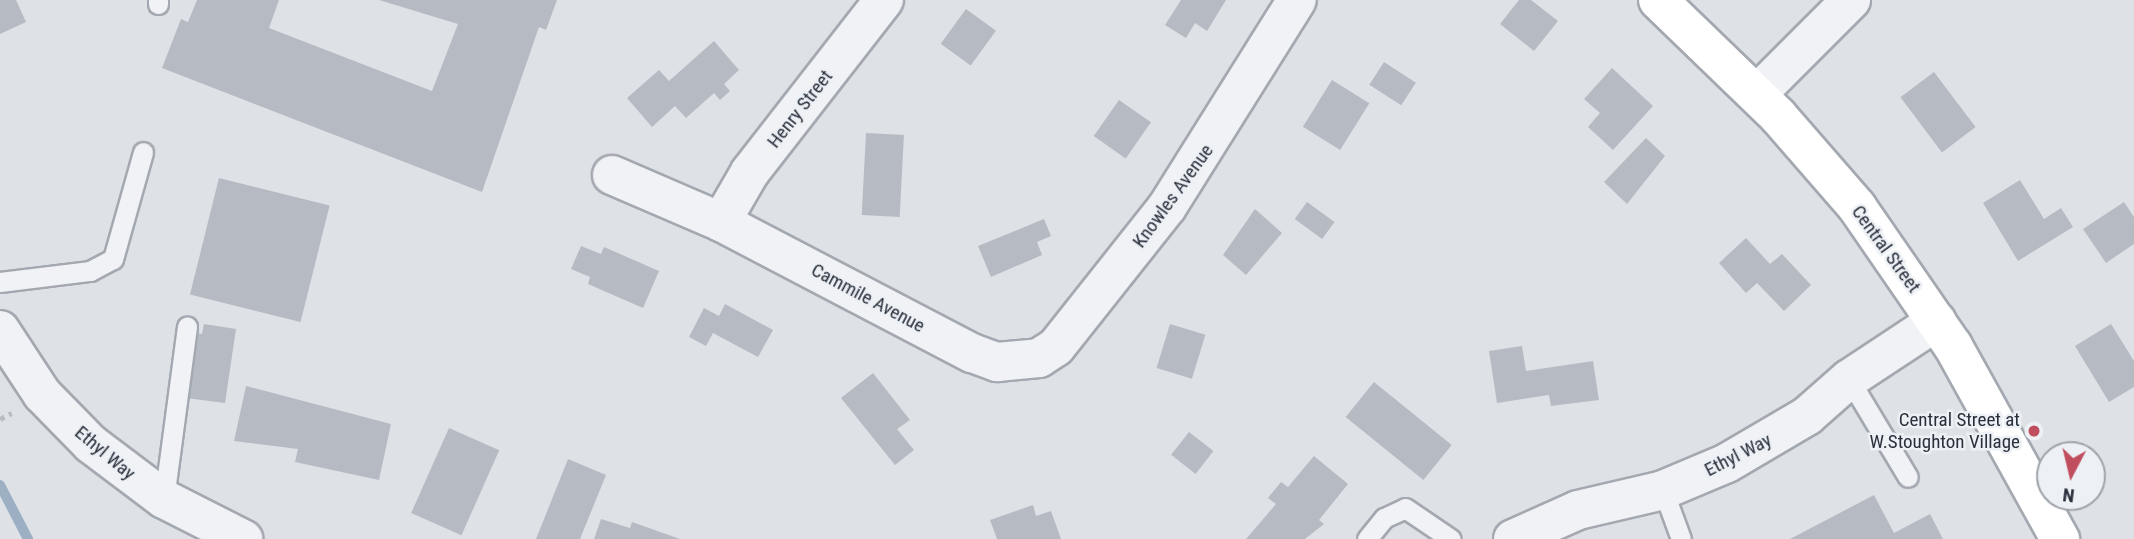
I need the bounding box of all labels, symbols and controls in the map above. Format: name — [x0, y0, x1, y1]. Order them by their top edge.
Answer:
street label: Henry Street — [762, 65, 838, 153]
street label: Knowles Avenue — [1128, 140, 1218, 252]
street label: Central Street — [1847, 201, 1925, 297]
street label: Cammile Avenue — [807, 259, 929, 337]
place label: Central Street at W.Stoughton Village — [1869, 409, 2020, 453]
street label: Ethyl Way — [70, 421, 140, 485]
marker: Central Street at W.Stoughton Village — [2026, 423, 2042, 439]
street label: Ethyl Way — [1701, 429, 1775, 481]
north arrow — [2036, 441, 2106, 511]
text: N — [2061, 483, 2076, 507]

